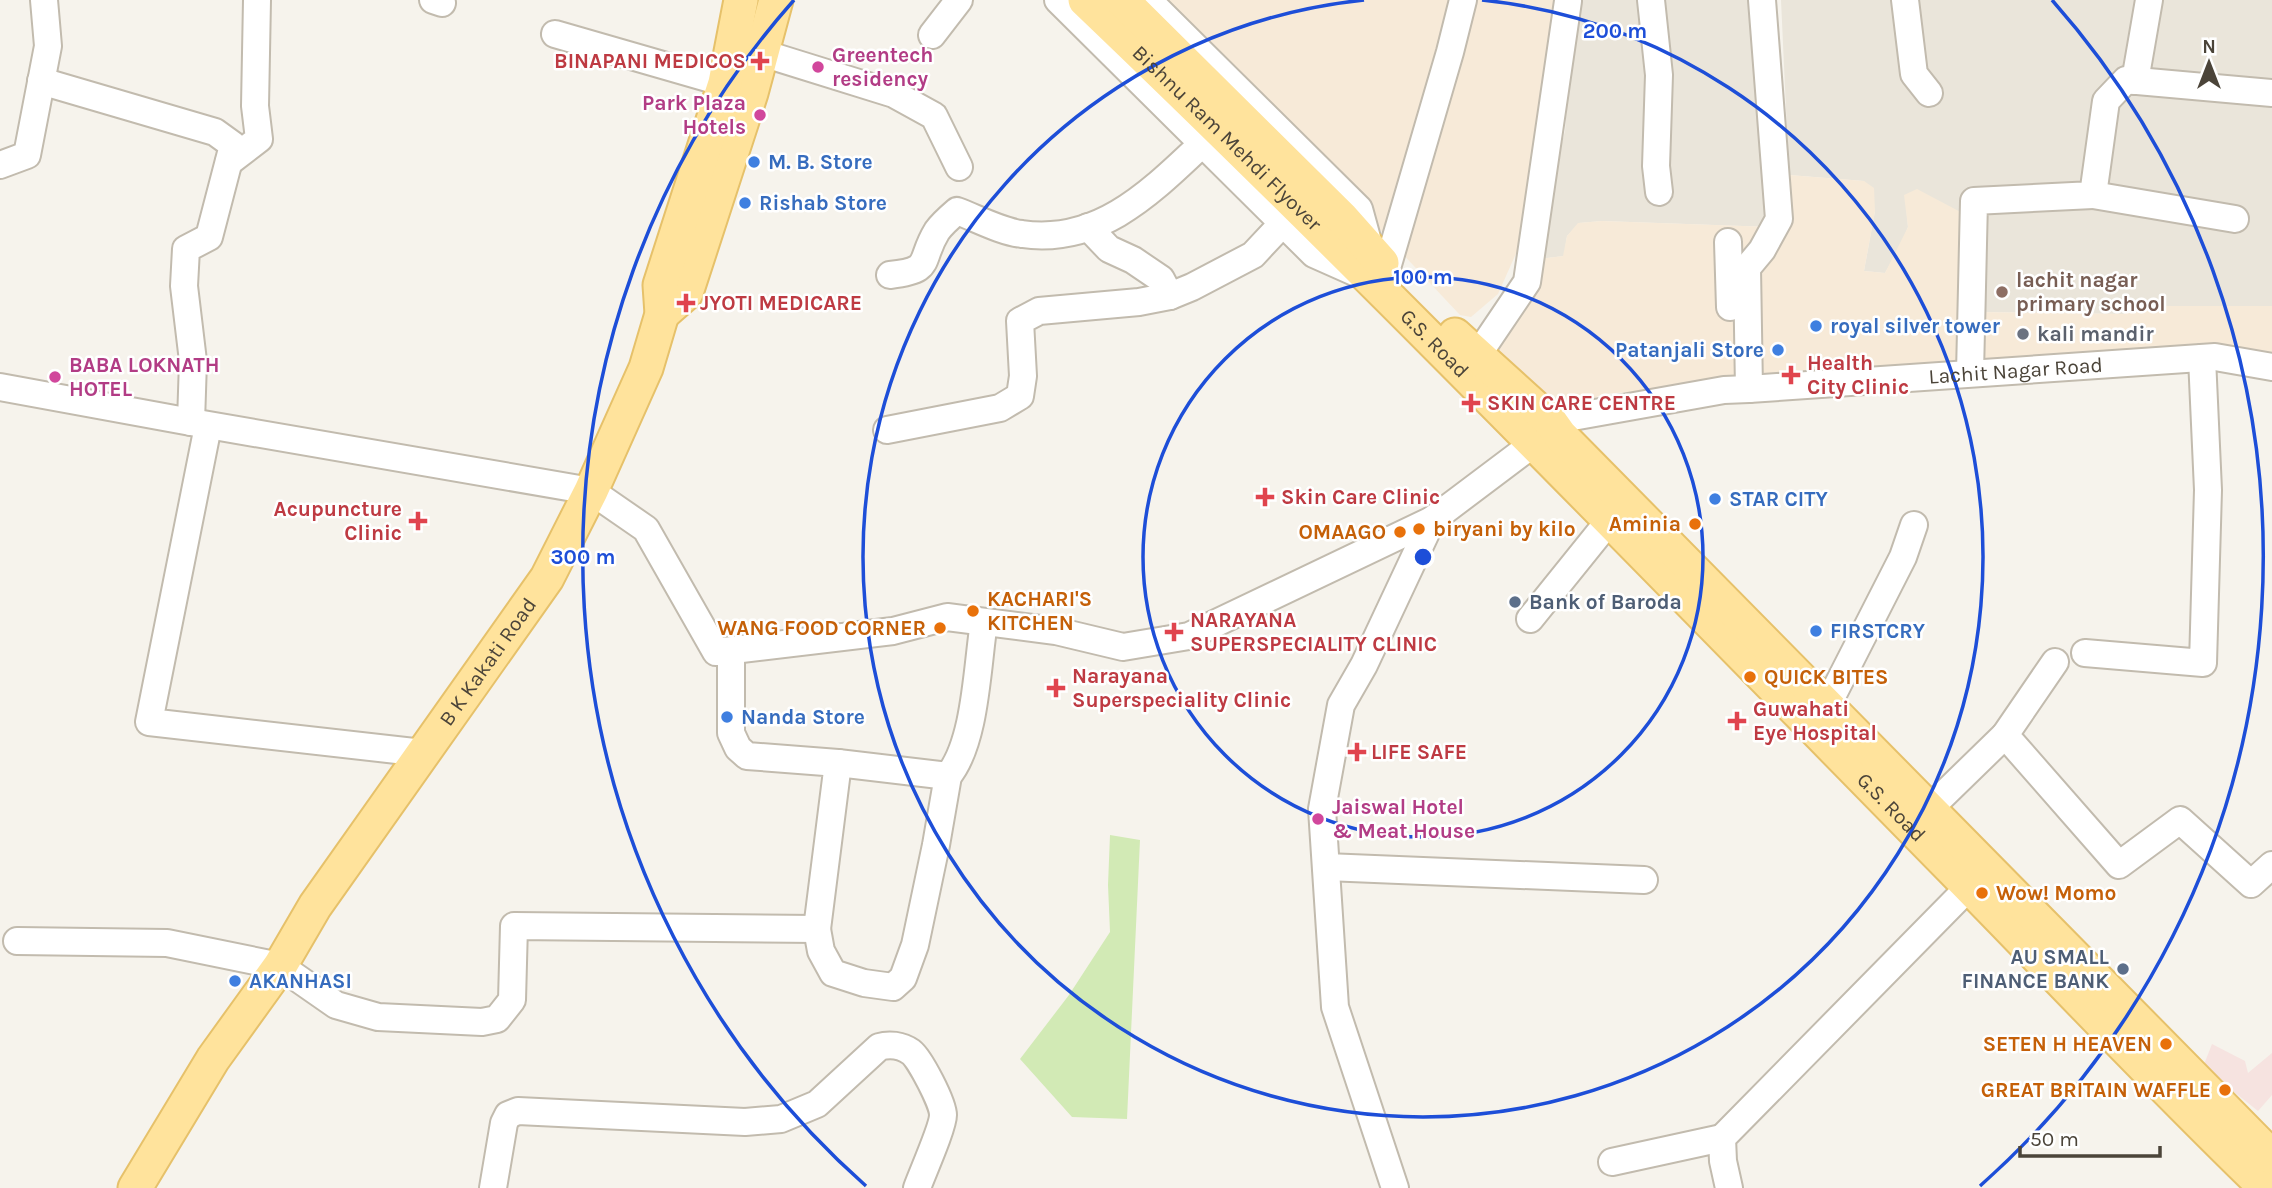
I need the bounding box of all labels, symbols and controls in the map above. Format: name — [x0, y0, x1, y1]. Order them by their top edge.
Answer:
text: 200 m — [1583, 19, 1647, 43]
north arrow — [2174, 28, 2244, 98]
text: N — [2202, 36, 2216, 58]
street label: Bishnu Ram Mehdi Flyover — [1128, 40, 1327, 236]
place label: Greentech residency — [832, 43, 933, 91]
place label: BINAPANI MEDICOS — [554, 49, 746, 73]
marker: BINAPANI MEDICOS — [752, 53, 768, 69]
marker: Greentech residency — [810, 59, 826, 75]
place label: Park Plaza Hotels — [642, 91, 746, 139]
marker: Park Plaza Hotels — [752, 107, 768, 123]
place label: M. B. Store — [768, 150, 873, 174]
marker: M. B. Store — [746, 154, 762, 170]
place label: Rishab Store — [759, 191, 887, 215]
marker: Rishab Store — [737, 195, 753, 211]
text: 100 m — [1393, 265, 1453, 289]
place label: lachit nagar primary school — [2016, 268, 2166, 316]
marker: lachit nagar primary school — [1994, 284, 2010, 300]
place label: JYOTI MEDICARE — [700, 291, 862, 315]
marker: JYOTI MEDICARE — [678, 295, 694, 311]
street label: G.S. Road — [1395, 304, 1474, 383]
place label: royal silver tower — [1830, 314, 2001, 338]
marker: royal silver tower — [1808, 318, 1824, 334]
place label: kali mandir — [2037, 322, 2154, 346]
marker: kali mandir — [2015, 326, 2031, 342]
place label: Patanjali Store — [1615, 338, 1764, 362]
marker: Patanjali Store — [1770, 342, 1786, 358]
place label: Health City Clinic — [1807, 351, 1909, 399]
place label: BABA LOKNATH HOTEL — [69, 353, 219, 401]
street label: Lachit Nagar Road — [1928, 353, 2103, 389]
marker: Health City Clinic — [1781, 365, 1801, 385]
marker: BABA LOKNATH HOTEL — [47, 369, 63, 385]
place label: SKIN CARE CENTRE — [1487, 391, 1676, 415]
marker: SKIN CARE CENTRE — [1461, 393, 1481, 413]
place label: Skin Care Clinic — [1281, 485, 1440, 509]
marker: Skin Care Clinic — [1255, 487, 1275, 507]
place label: STAR CITY — [1729, 487, 1828, 511]
marker: STAR CITY — [1707, 491, 1723, 507]
place label: Acupuncture Clinic — [274, 497, 402, 545]
marker: Acupuncture Clinic — [408, 511, 428, 531]
place label: Aminia — [1609, 512, 1681, 536]
marker: Aminia — [1687, 516, 1703, 532]
place label: biryani by kilo — [1433, 517, 1576, 541]
place label: OMAAGO — [1298, 520, 1386, 544]
marker: biryani by kilo — [1411, 521, 1427, 537]
marker: OMAAGO — [1392, 524, 1408, 540]
text: 300 m — [551, 545, 615, 569]
centre of rings — [1411, 545, 1435, 569]
place label: KACHARI'S KITCHEN — [987, 587, 1092, 635]
place label: Bank of Baroda — [1529, 590, 1682, 614]
street label: B K Kakati Road — [434, 593, 541, 730]
marker: Bank of Baroda — [1507, 594, 1523, 610]
marker: KACHARI'S KITCHEN — [965, 603, 981, 619]
place label: NARAYANA SUPERSPECIALITY CLINIC — [1190, 608, 1437, 656]
place label: WANG FOOD CORNER — [717, 616, 926, 640]
place label: FIRSTCRY — [1830, 619, 1926, 643]
marker: WANG FOOD CORNER — [932, 620, 948, 636]
marker: NARAYANA SUPERSPECIALITY CLINIC — [1164, 622, 1184, 642]
marker: FIRSTCRY — [1808, 623, 1824, 639]
place label: Narayana Superspeciality Clinic — [1072, 664, 1291, 712]
place label: QUICK BITES — [1764, 665, 1889, 689]
marker: QUICK BITES — [1742, 669, 1758, 685]
marker: Narayana Superspeciality Clinic — [1046, 678, 1066, 698]
place label: Guwahati Eye Hospital — [1753, 697, 1877, 745]
place label: Nanda Store — [741, 705, 865, 729]
marker: Nanda Store — [719, 709, 735, 725]
marker: Guwahati Eye Hospital — [1727, 711, 1747, 731]
place label: LIFE SAFE — [1371, 740, 1467, 764]
marker: LIFE SAFE — [1349, 744, 1365, 760]
street label: G.S. Road — [1852, 768, 1930, 847]
place label: Jaiswal Hotel & Meat House — [1332, 795, 1475, 843]
marker: Jaiswal Hotel & Meat House — [1310, 811, 1326, 827]
place label: Wow! Momo — [1996, 881, 2116, 905]
marker: Wow! Momo — [1974, 885, 1990, 901]
place label: AU SMALL FINANCE BANK — [1961, 945, 2110, 993]
marker: AU SMALL FINANCE BANK — [2115, 961, 2131, 977]
place label: AKANHASI — [249, 969, 352, 993]
marker: AKANHASI — [227, 973, 243, 989]
place label: SETEN H HEAVEN — [1983, 1032, 2152, 1056]
marker: SETEN H HEAVEN — [2158, 1036, 2174, 1052]
place label: GREAT BRITAIN WAFFLE — [1981, 1078, 2211, 1102]
marker: GREAT BRITAIN WAFFLE — [2217, 1082, 2233, 1098]
scale bar — [2020, 1114, 2160, 1158]
text: 50 m — [2030, 1127, 2079, 1151]

